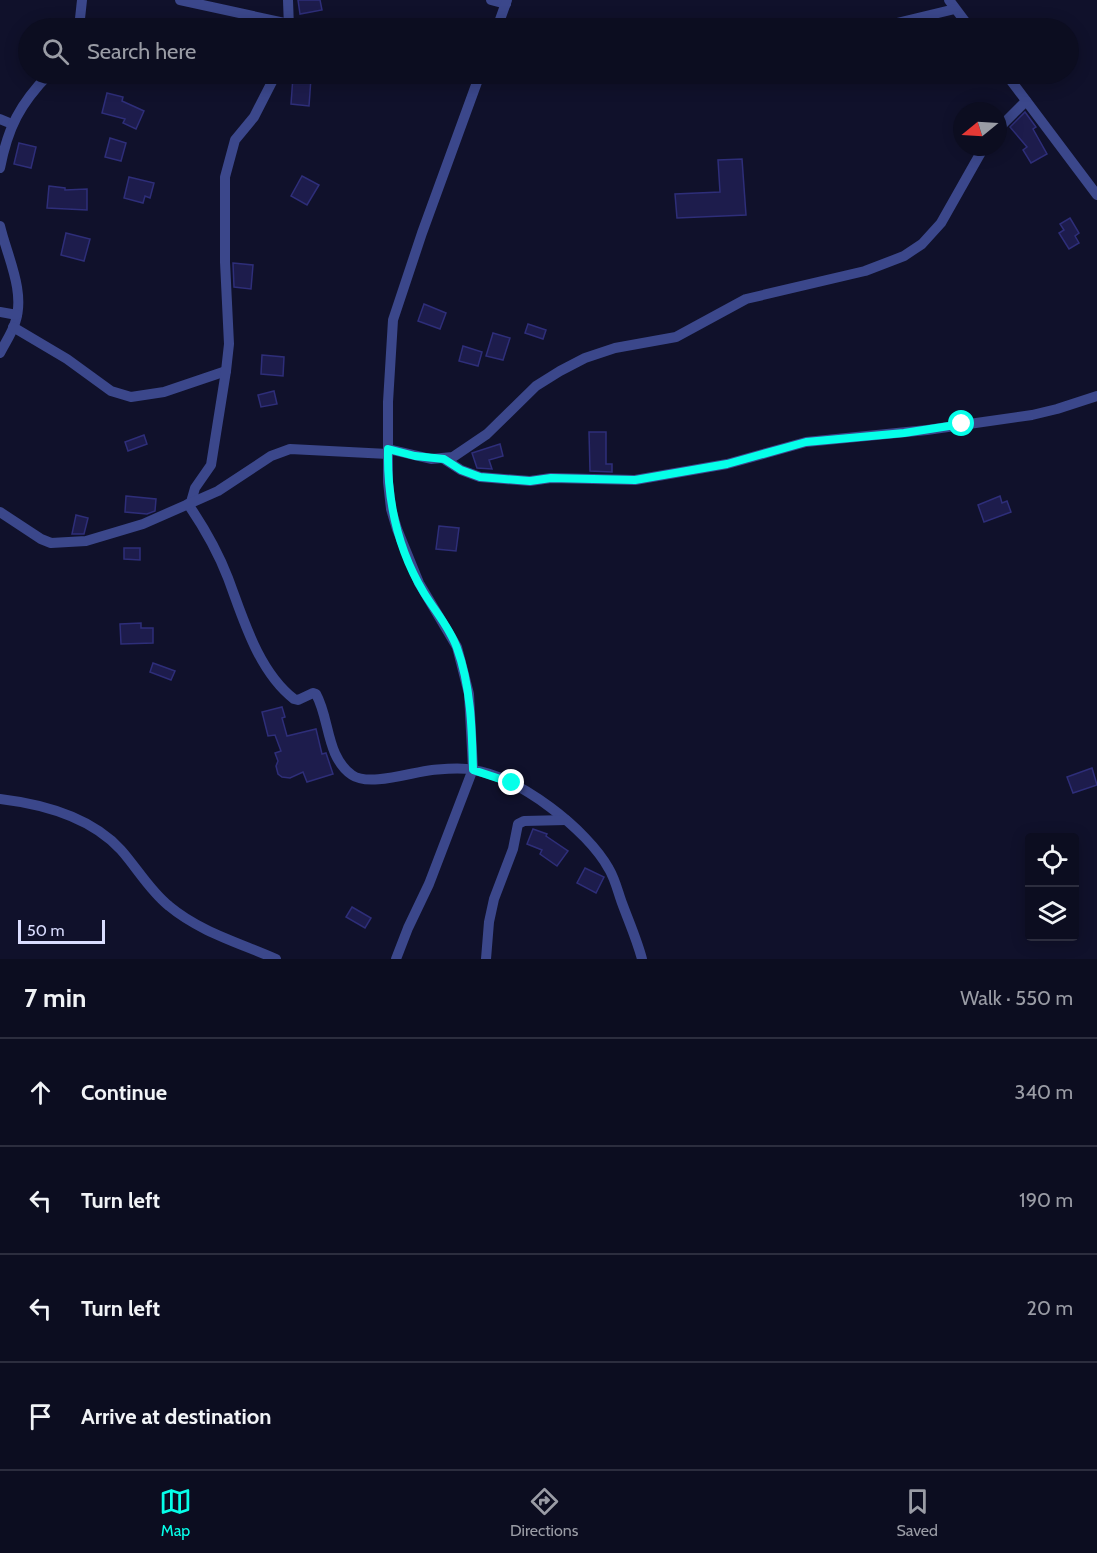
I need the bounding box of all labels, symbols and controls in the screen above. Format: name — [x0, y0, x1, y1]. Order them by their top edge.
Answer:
search box — [18, 18, 1079, 84]
icon: search — [39, 35, 72, 68]
text: Search here — [87, 38, 196, 65]
north arrow — [953, 102, 1007, 156]
route start — [948, 410, 974, 436]
route end — [498, 769, 524, 795]
map controls — [1025, 833, 1079, 941]
button: locate — [1025, 833, 1079, 887]
button: layers — [1025, 887, 1079, 941]
scale bar — [18, 917, 105, 944]
text: 50 m — [27, 921, 64, 940]
text: 7 min — [24, 982, 86, 1014]
text: Walk · 550 m — [960, 986, 1073, 1010]
icon: ahead — [24, 1076, 57, 1109]
text: Continue — [81, 1079, 167, 1106]
text: 340 m — [1015, 1080, 1073, 1104]
icon: left — [24, 1184, 57, 1217]
text: Turn left — [81, 1187, 160, 1214]
text: 190 m — [1019, 1188, 1073, 1212]
icon: left — [24, 1292, 57, 1325]
text: Turn left — [81, 1295, 160, 1322]
text: 20 m — [1027, 1296, 1073, 1320]
icon: arrive — [24, 1400, 57, 1433]
text: Arrive at destination — [81, 1403, 271, 1430]
tab: Map — [159, 1485, 192, 1540]
tab: Directions — [510, 1485, 578, 1540]
tab: Saved — [896, 1485, 938, 1540]

